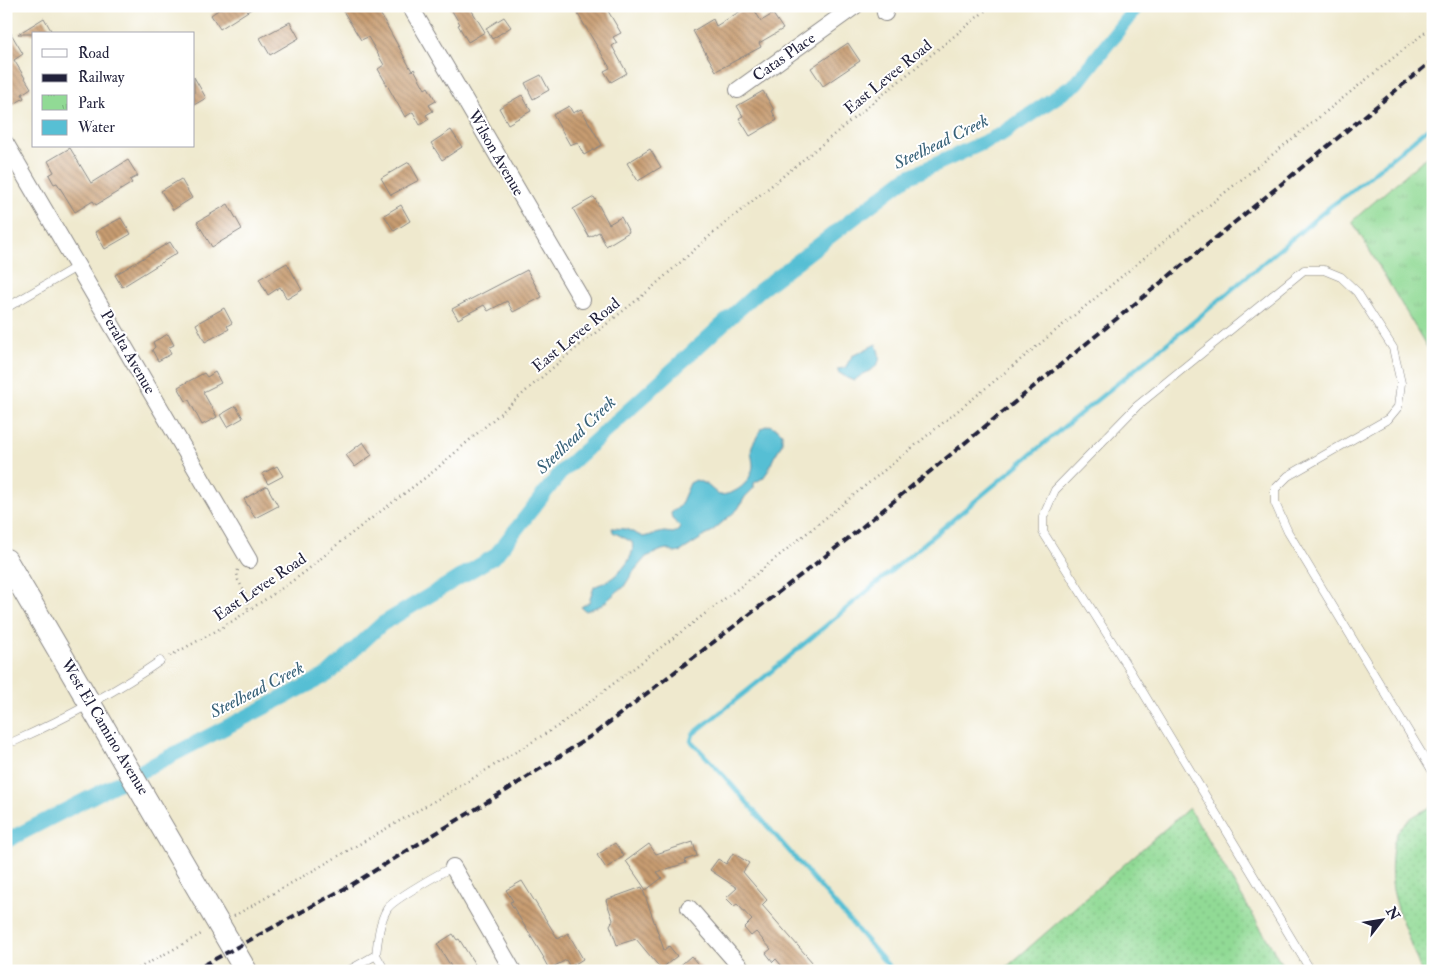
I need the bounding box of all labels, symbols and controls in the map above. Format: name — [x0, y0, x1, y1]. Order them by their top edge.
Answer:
street label: Catas Place — [749, 28, 819, 86]
legend — [32, 32, 195, 148]
street label: East Levee Road — [840, 35, 936, 119]
text: Road — [78, 44, 110, 63]
text: Railway — [78, 68, 125, 87]
text: Park — [78, 94, 105, 113]
street label: Wilson Avenue — [463, 106, 529, 200]
water label: Steelhead Creek — [889, 109, 992, 175]
text: Water — [77, 118, 115, 137]
street label: East Levee Road — [528, 293, 624, 377]
street label: Peralta Avenue — [96, 306, 160, 398]
water label: Steelhead Creek — [530, 391, 621, 480]
street label: East Levee Road — [210, 549, 310, 625]
street label: West El Camino Avenue — [56, 655, 154, 799]
water label: Steelhead Creek — [205, 656, 308, 724]
north arrow — [1356, 894, 1406, 944]
text: N — [1382, 903, 1403, 924]

